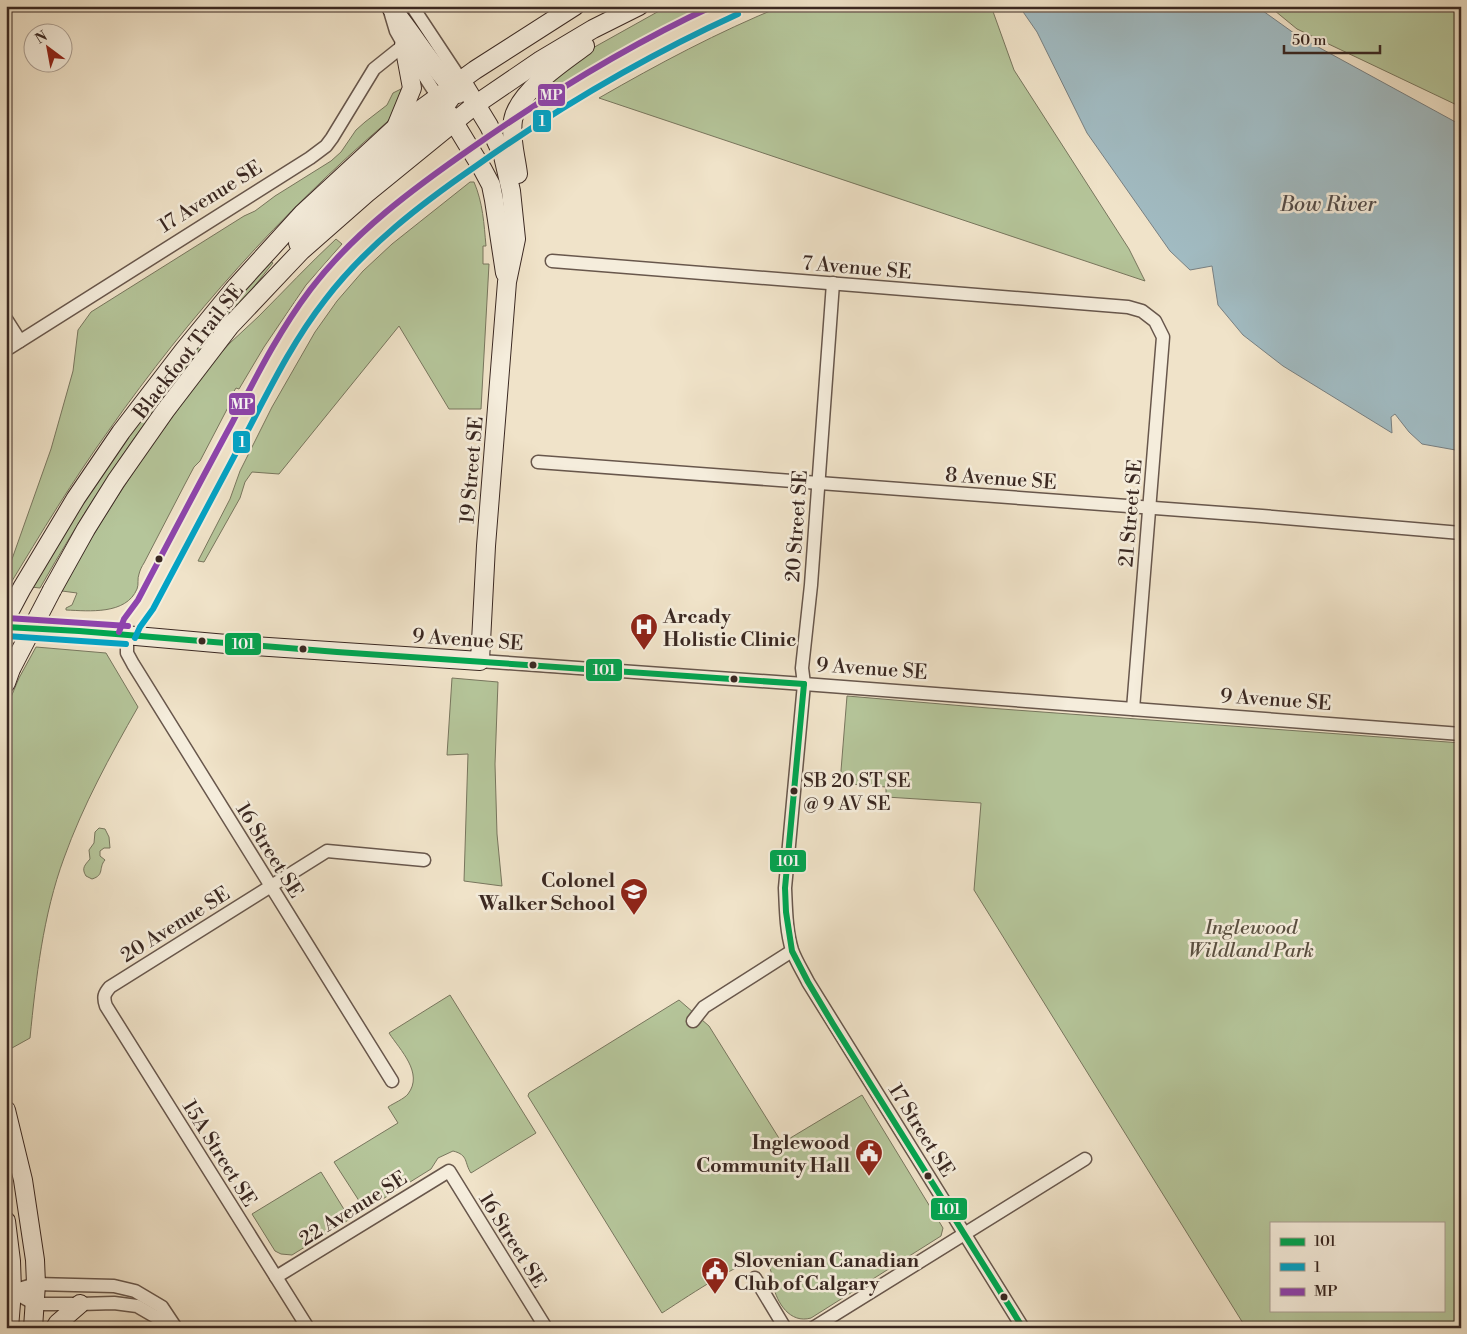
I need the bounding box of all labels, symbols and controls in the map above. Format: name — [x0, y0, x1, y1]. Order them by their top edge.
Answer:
north arrow — [22, 22, 72, 72]
scale bar — [1284, 22, 1381, 54]
text: N — [32, 27, 51, 48]
text: 50 m — [1292, 31, 1326, 50]
line badge: MP — [537, 83, 566, 107]
text: MP — [540, 87, 563, 105]
line badge: 1 — [532, 109, 552, 133]
text: 1 — [539, 113, 546, 131]
street label: 17 Avenue SE — [155, 156, 267, 239]
water label: Bow River — [1279, 192, 1377, 218]
street label: 7 Avenue SE — [801, 251, 913, 286]
street label: Blackfoot Trail SE — [128, 279, 250, 425]
line badge: MP — [228, 392, 256, 416]
text: MP — [231, 396, 254, 414]
street label: 19 Street SE — [455, 415, 490, 525]
line badge: 1 — [232, 430, 251, 454]
text: 1 — [239, 434, 246, 452]
street label: 21 Street SE — [1114, 458, 1149, 568]
street label: 8 Avenue SE — [944, 463, 1057, 496]
street label: 20 Street SE — [781, 469, 814, 583]
unlabelled marker — [154, 554, 164, 564]
place label: Arcady Holistic Clinic — [662, 605, 796, 653]
hospital icon: Arcady Holistic Clinic — [629, 612, 659, 651]
street label: 9 Avenue SE — [411, 624, 524, 657]
line badge: 101 — [224, 632, 262, 656]
unlabelled marker — [197, 636, 207, 646]
text: 101 — [232, 636, 255, 654]
unlabelled marker — [298, 644, 308, 654]
street label: 9 Avenue SE — [815, 653, 928, 686]
line badge: 101 — [585, 658, 623, 682]
unlabelled marker — [528, 660, 538, 670]
text: 101 — [593, 662, 616, 680]
unlabelled marker — [729, 674, 739, 684]
street label: 9 Avenue SE — [1219, 684, 1332, 717]
place label: SB 20 ST SE @ 9 AV SE — [803, 769, 911, 816]
marker: SB 20 ST SE @ 9 AV SE — [789, 786, 799, 796]
street label: 16 Street SE — [230, 798, 308, 903]
line badge: 101 — [769, 849, 807, 873]
text: 101 — [777, 853, 800, 871]
place label: Colonel Walker School — [478, 869, 615, 917]
school or university icon: Colonel Walker School — [619, 877, 649, 916]
street label: 20 Avenue SE — [117, 882, 235, 969]
park label: Inglewood Wildland Park — [1188, 916, 1314, 964]
street label: 17 Street SE — [882, 1079, 959, 1182]
street label: 15A Street SE — [176, 1096, 261, 1212]
place label: Inglewood Community Hall — [696, 1131, 850, 1179]
public building icon: Inglewood Community Hall — [854, 1138, 884, 1177]
street label: 22 Avenue SE — [295, 1166, 412, 1252]
unlabelled marker — [923, 1171, 933, 1181]
street label: 16 Street SE — [473, 1188, 551, 1293]
line badge: 101 — [930, 1197, 968, 1221]
text: 101 — [938, 1201, 961, 1219]
legend — [1270, 1222, 1444, 1312]
text: 101 — [1314, 1232, 1336, 1251]
place label: Slovenian Canadian Club of Calgary — [734, 1249, 920, 1297]
public building icon: Slovenian Canadian Club of Calgary — [700, 1256, 730, 1295]
text: 1 — [1314, 1258, 1321, 1277]
text: MP — [1314, 1282, 1338, 1301]
unlabelled marker — [999, 1292, 1009, 1302]

